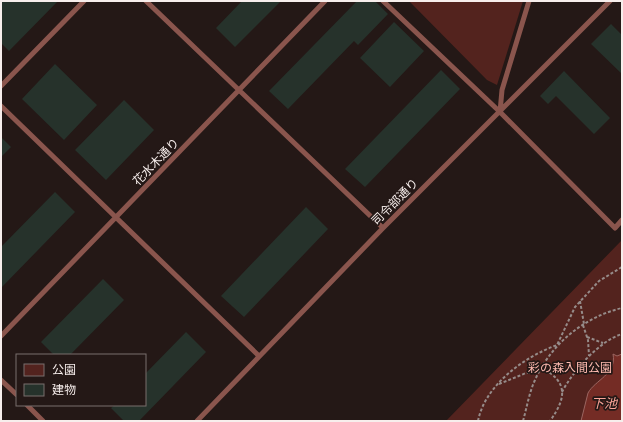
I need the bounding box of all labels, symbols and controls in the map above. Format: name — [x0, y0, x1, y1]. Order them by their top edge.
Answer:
street label: 花水木通り — [130, 136, 182, 188]
street label: 司令部通り — [369, 176, 421, 228]
legend — [16, 354, 146, 406]
park label: 彩の森入間公園 — [528, 361, 612, 375]
text: 公園 — [52, 363, 76, 377]
text: 建物 — [52, 383, 76, 397]
water label: 下池 — [591, 396, 619, 411]

